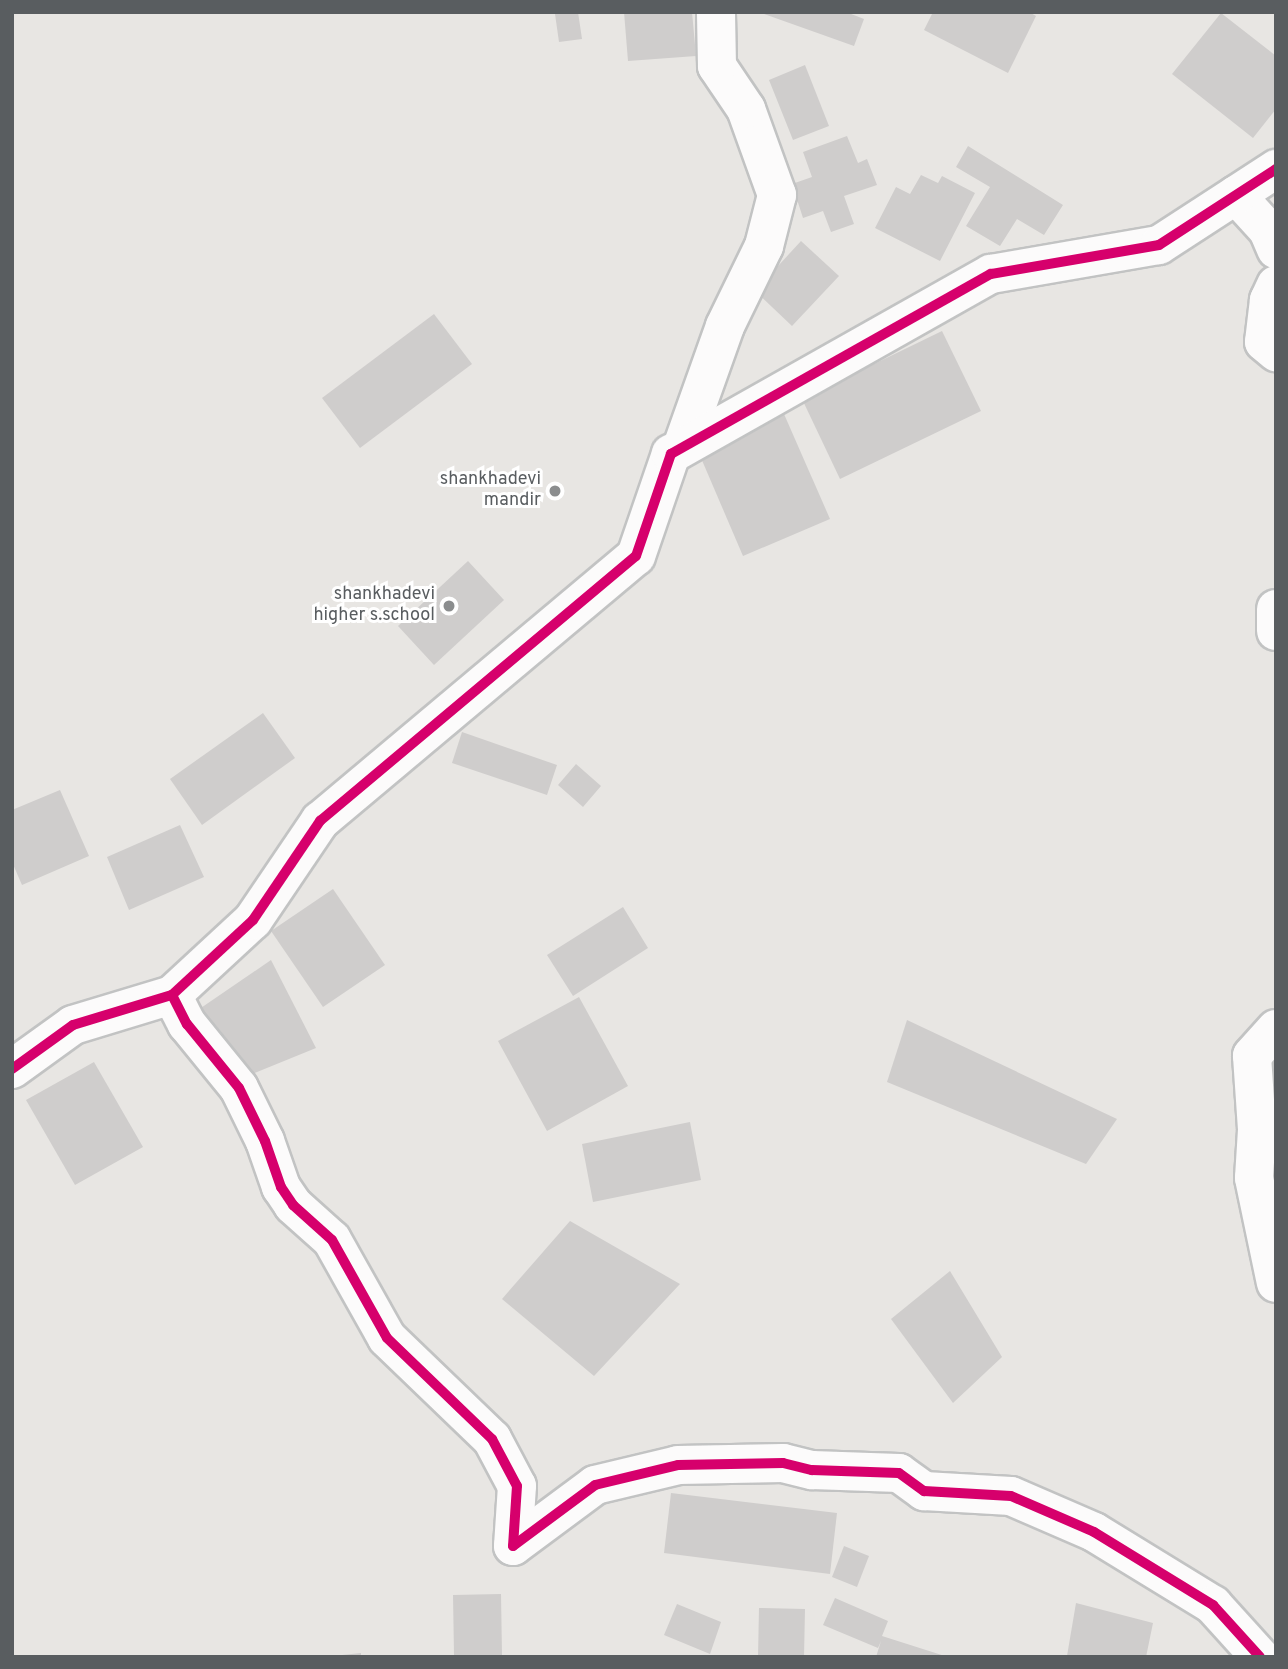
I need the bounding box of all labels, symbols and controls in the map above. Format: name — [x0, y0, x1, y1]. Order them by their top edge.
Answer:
place label: shankhadevi mandir — [440, 470, 541, 512]
marker: shankhadevi mandir — [547, 483, 563, 499]
place label: shankhadevi higher s.school — [313, 585, 435, 628]
marker: shankhadevi higher s.school — [441, 598, 457, 614]

